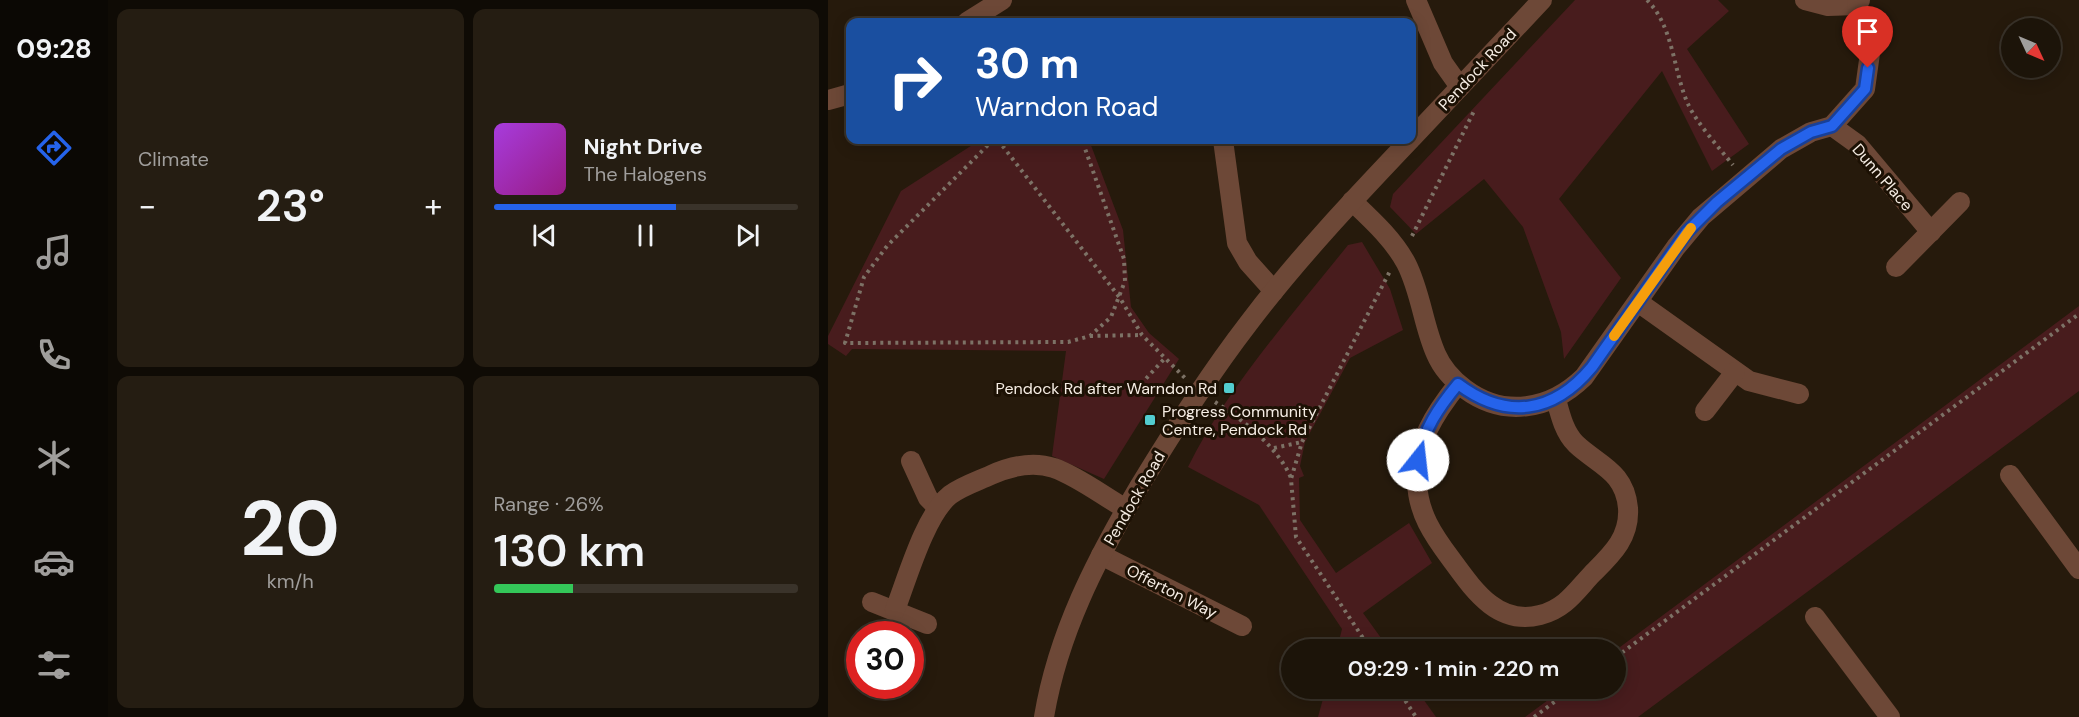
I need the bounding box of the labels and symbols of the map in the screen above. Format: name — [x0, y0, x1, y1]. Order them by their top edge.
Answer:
pin — [1842, 6, 1893, 68]
north arrow — [2001, 18, 2061, 78]
street label: Pendock Road — [1434, 24, 1521, 115]
street label: Dunn Place — [1848, 139, 1918, 215]
place label: Pendock Rd after Warndon Rd — [996, 378, 1217, 399]
marker: Pendock Rd after Warndon Rd — [1222, 381, 1236, 395]
place label: Progress Community Centre, Pendock Rd — [1162, 401, 1317, 440]
marker: Progress Community Centre, Pendock Rd — [1143, 413, 1157, 427]
position arrow — [1386, 428, 1450, 492]
street label: Pendock Road — [1099, 447, 1170, 549]
street label: Offerton Way — [1123, 560, 1221, 623]
speed limit sign: 30 — [846, 621, 924, 699]

